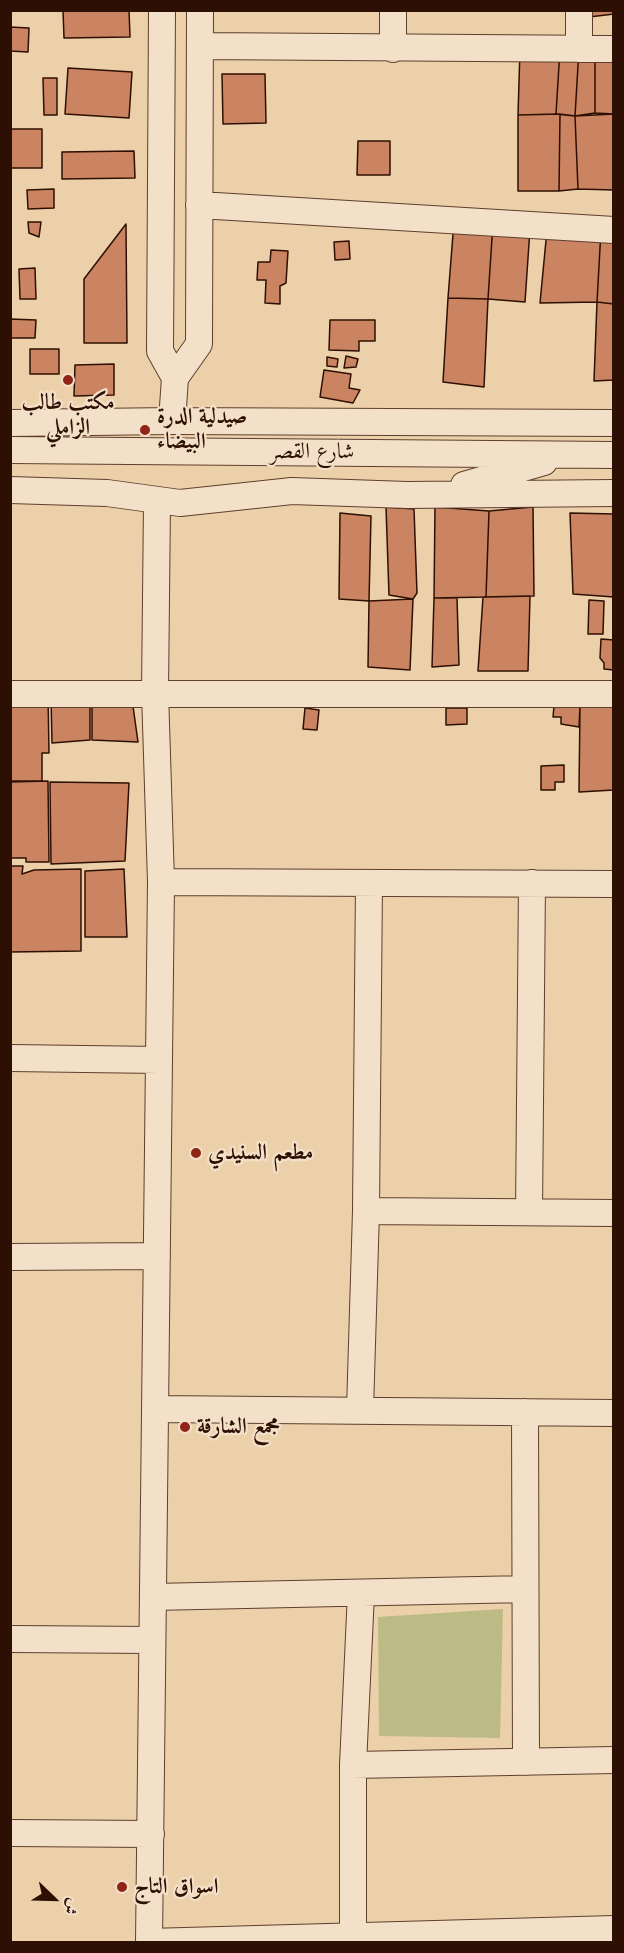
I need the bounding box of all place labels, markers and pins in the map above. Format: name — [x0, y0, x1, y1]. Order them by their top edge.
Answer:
marker: مكتب طالب الزاملي — [61, 373, 75, 387]
place label: مكتب طالب الزاملي — [21, 390, 115, 442]
place label: صيدلية الدرة البيضاء — [157, 404, 247, 456]
marker: صيدلية الدرة البيضاء — [138, 423, 152, 437]
place label: مطعم السنيدي — [208, 1140, 313, 1166]
marker: مطعم السنيدي — [189, 1146, 203, 1160]
place label: مجمع الشارقة — [197, 1414, 280, 1440]
marker: مجمع الشارقة — [178, 1420, 192, 1434]
place label: اسواق التاج — [134, 1874, 218, 1900]
marker: اسواق التاج — [115, 1880, 129, 1894]

